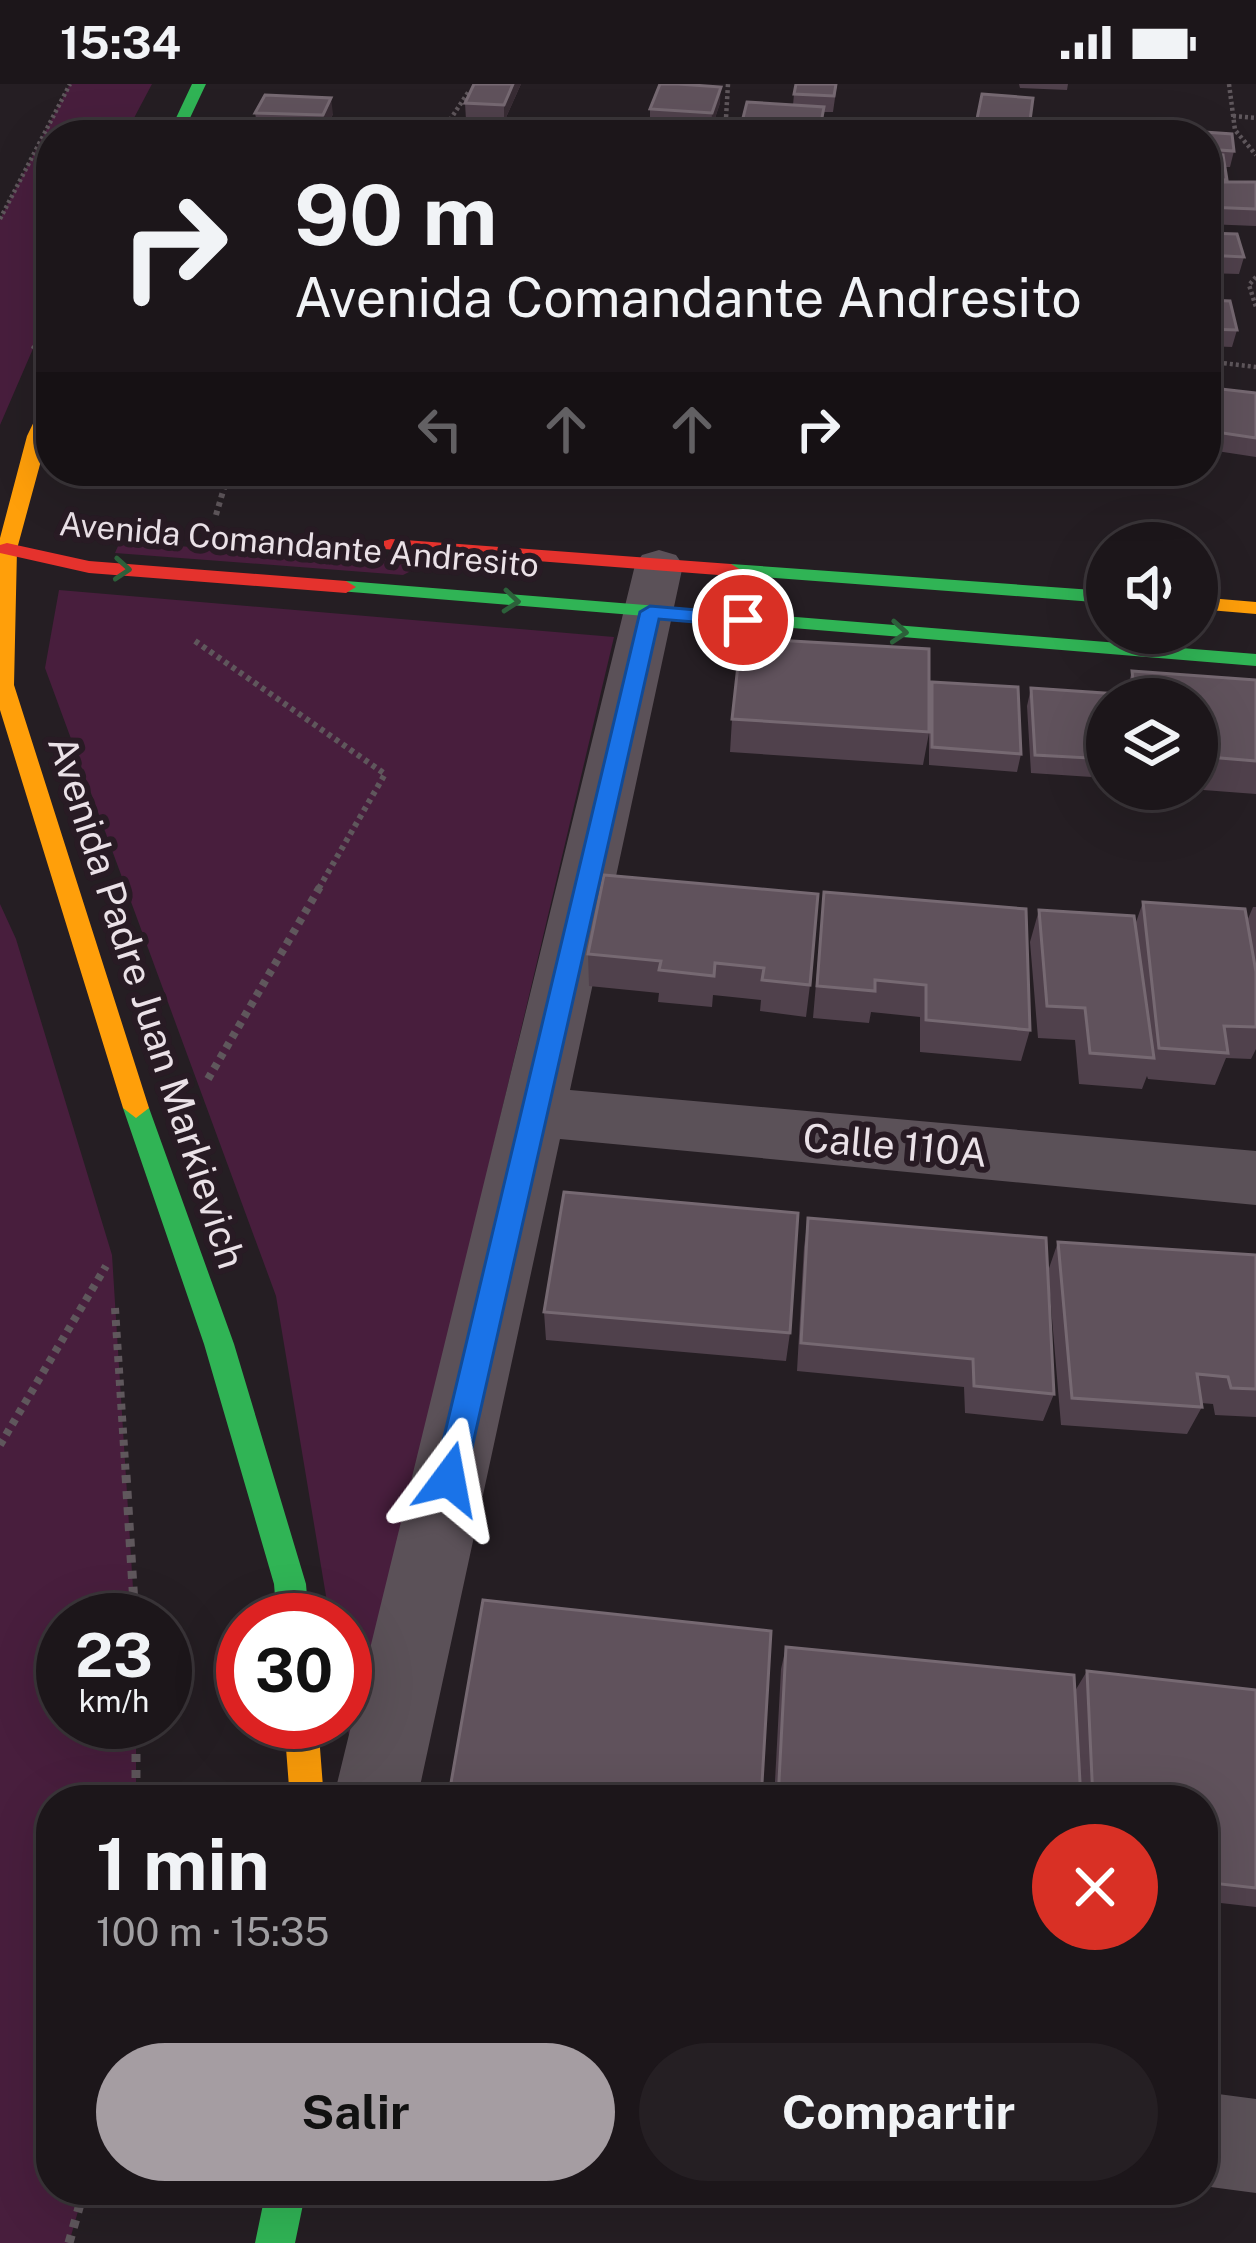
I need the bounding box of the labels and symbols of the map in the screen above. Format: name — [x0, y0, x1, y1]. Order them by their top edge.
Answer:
street label: Avenida Comandante Andresito — [58, 504, 540, 584]
one-way arrow — [113, 556, 132, 582]
pin — [692, 569, 794, 671]
one-way arrow — [502, 588, 521, 613]
one-way arrow — [890, 619, 909, 644]
street label: Avenida Padre Juan Markievich — [39, 730, 255, 1274]
street label: Calle 110A — [801, 1114, 989, 1176]
position arrow — [386, 1416, 512, 1542]
speed limit sign: 30 — [216, 1593, 372, 1749]

